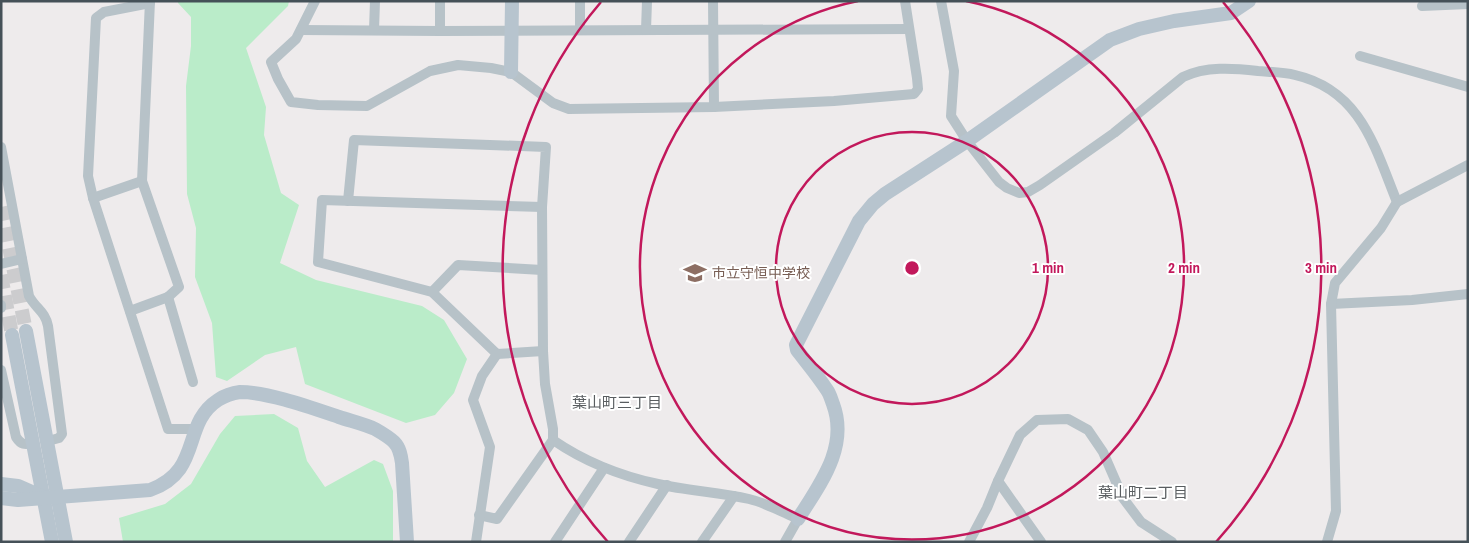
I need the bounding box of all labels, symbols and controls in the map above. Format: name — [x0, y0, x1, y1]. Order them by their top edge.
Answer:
text: 1 min — [1032, 257, 1064, 278]
text: 2 min — [1168, 257, 1200, 278]
text: 3 min — [1305, 257, 1337, 278]
centre of rings — [903, 259, 921, 277]
school or university icon: 市立守恒中学校 — [682, 260, 708, 286]
place label: 市立守恒中学校 — [712, 264, 810, 282]
district label: 葉山町三丁目 — [572, 392, 662, 413]
district label: 葉山町二丁目 — [1098, 482, 1188, 503]

